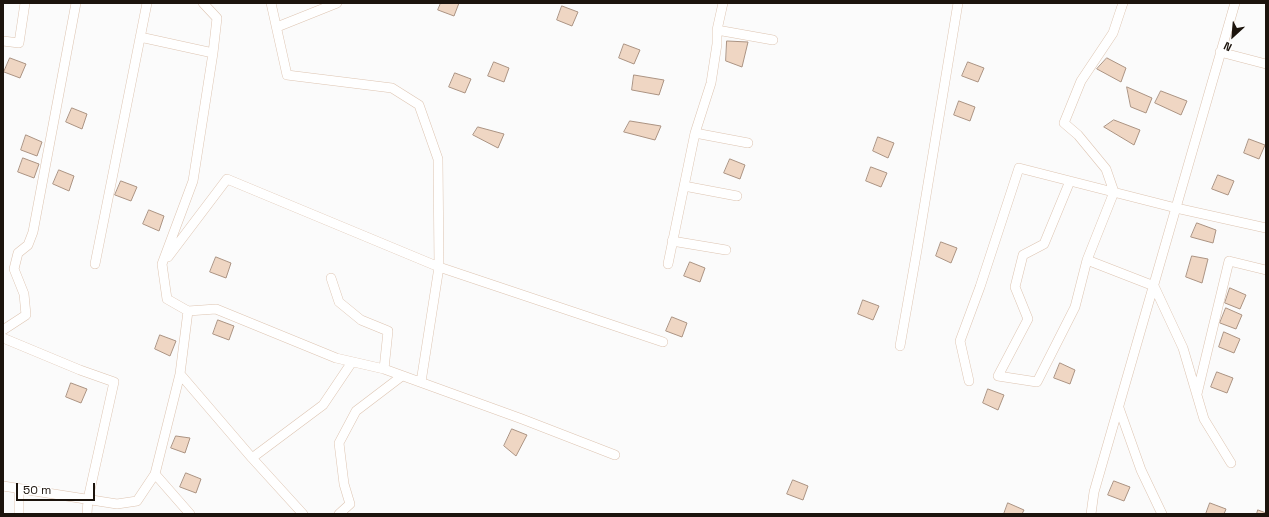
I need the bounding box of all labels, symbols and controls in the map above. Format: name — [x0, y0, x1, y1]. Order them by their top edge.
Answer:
north arrow — [1213, 16, 1253, 56]
text: N — [1221, 39, 1234, 55]
scale bar — [18, 475, 97, 501]
text: 50 m — [23, 482, 51, 498]

